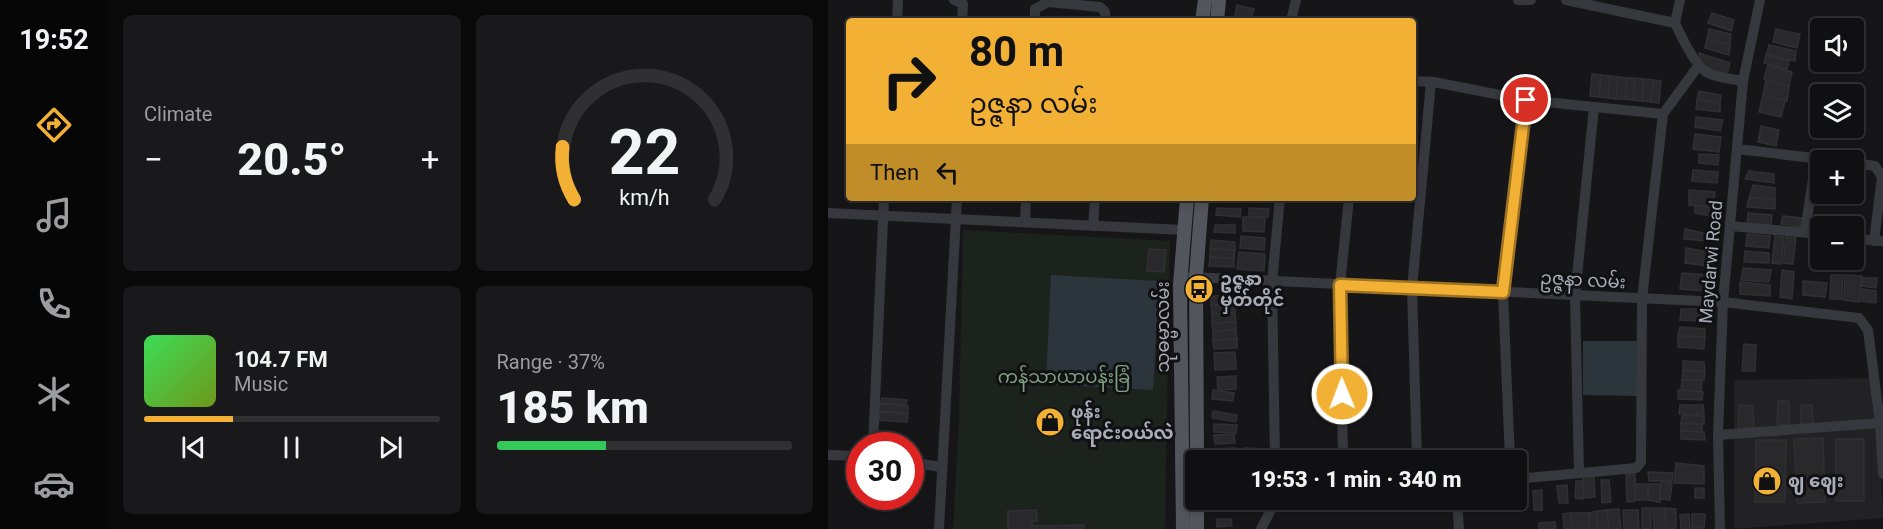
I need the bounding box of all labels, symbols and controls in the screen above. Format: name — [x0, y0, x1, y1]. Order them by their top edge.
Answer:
map controls — [1810, 18, 1864, 270]
button: sound — [1810, 18, 1864, 72]
text: 19:52 — [19, 24, 89, 56]
text: 80 m — [969, 27, 1064, 76]
icon: right — [870, 42, 948, 120]
pin — [1500, 74, 1551, 125]
icon: arrive — [1509, 83, 1542, 116]
button: layers — [1810, 84, 1864, 138]
text: ဥဇ္ဇနာ လမ်း — [969, 88, 1098, 120]
text: Climate — [144, 102, 212, 126]
icon: directions — [33, 104, 75, 146]
text: 22 — [608, 116, 680, 189]
text: 20.5° — [237, 133, 346, 186]
text: − — [144, 140, 163, 179]
text: + — [421, 140, 439, 179]
button: + — [1810, 150, 1864, 204]
icon: left — [931, 156, 964, 189]
text: Then — [870, 160, 919, 185]
text: km/h — [619, 185, 669, 210]
icon: music — [33, 194, 75, 236]
street label: Maydarwi Road — [1695, 199, 1726, 324]
button: − — [1810, 216, 1864, 270]
street label: ဥဇ္ဇနာ လမ်း — [1539, 265, 1627, 298]
place label: ဥဇ္ဇနာ မှတ်တိုင် — [1220, 268, 1284, 314]
bus stop icon: ဥဇ္ဇနာ မှတ်တိုင် — [1183, 273, 1215, 305]
street label: သုဓမ္မာလမ်း — [1150, 281, 1178, 373]
icon: phone — [33, 283, 75, 325]
text: 104.7 FM — [234, 347, 328, 372]
text: Range · 37% — [497, 350, 605, 374]
position arrow — [1310, 362, 1374, 426]
park label: ကန်သာယာပန်းခြံ — [998, 364, 1130, 392]
text: Music — [234, 372, 288, 396]
icon: climate — [33, 373, 75, 415]
text: 185 km — [497, 381, 649, 434]
place label: ဖုန်း ရောင်းဝယ်လဲ — [1071, 400, 1174, 447]
shop icon: ဖုန်း ရောင်းဝယ်လဲ — [1034, 406, 1066, 438]
icon: previous — [177, 431, 210, 464]
icon: pause — [275, 431, 308, 464]
icon: next — [374, 431, 407, 464]
speed limit sign: 30 — [846, 432, 924, 510]
icon: car — [33, 463, 75, 505]
shop icon: ဈ ဈေး — [1751, 465, 1783, 497]
text: 19:53 · 1 min · 340 m — [1251, 467, 1461, 492]
place label: ဈ ဈေး — [1788, 470, 1844, 495]

